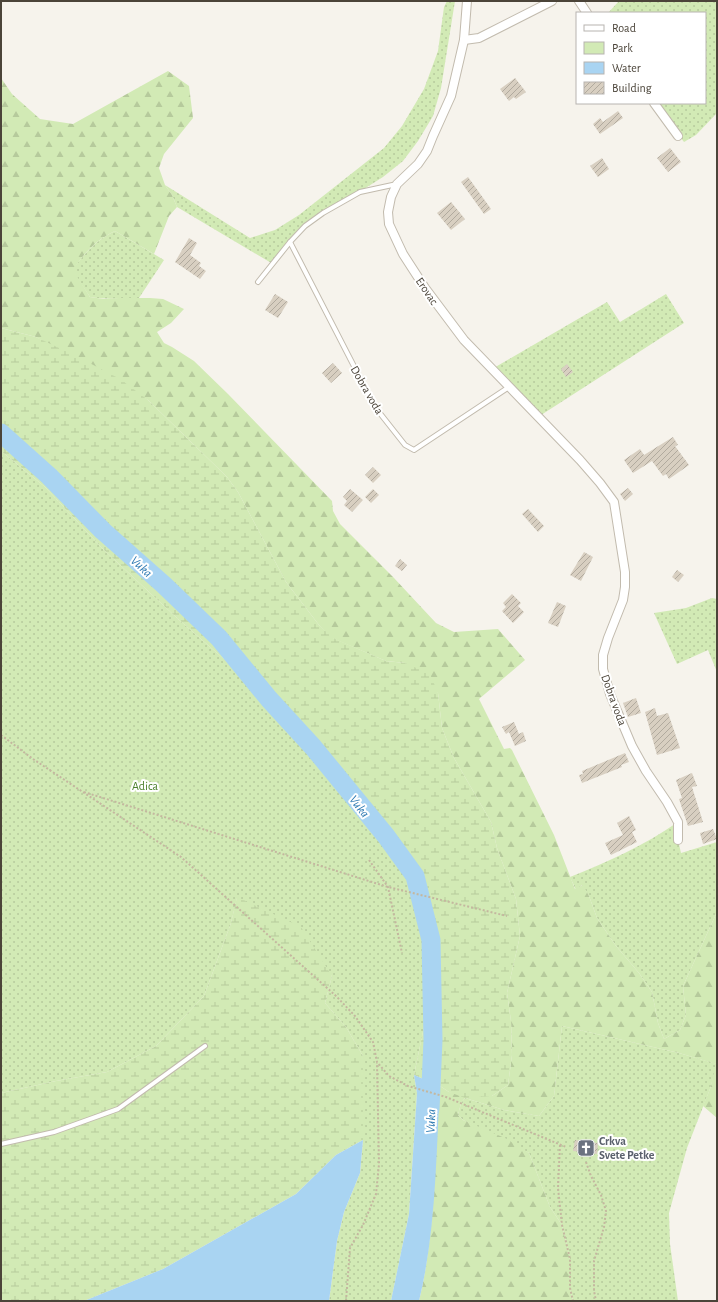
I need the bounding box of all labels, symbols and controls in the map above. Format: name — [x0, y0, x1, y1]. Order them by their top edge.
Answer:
legend — [576, 12, 706, 104]
text: Road — [612, 22, 636, 34]
text: Park — [612, 42, 633, 54]
text: Water — [612, 62, 641, 74]
text: Building — [612, 82, 652, 94]
street label: Erovac — [414, 275, 441, 307]
street label: Dobra voda — [348, 364, 386, 417]
water label: Vuka — [128, 554, 154, 580]
street label: Dobra voda — [599, 673, 629, 728]
park label: Adica — [132, 780, 158, 792]
water label: Vuka — [346, 793, 372, 821]
water label: Vuka — [425, 1109, 438, 1133]
place label: Crkva Svete Petke — [599, 1135, 655, 1161]
church icon: Crkva Svete Petke — [576, 1138, 596, 1158]

